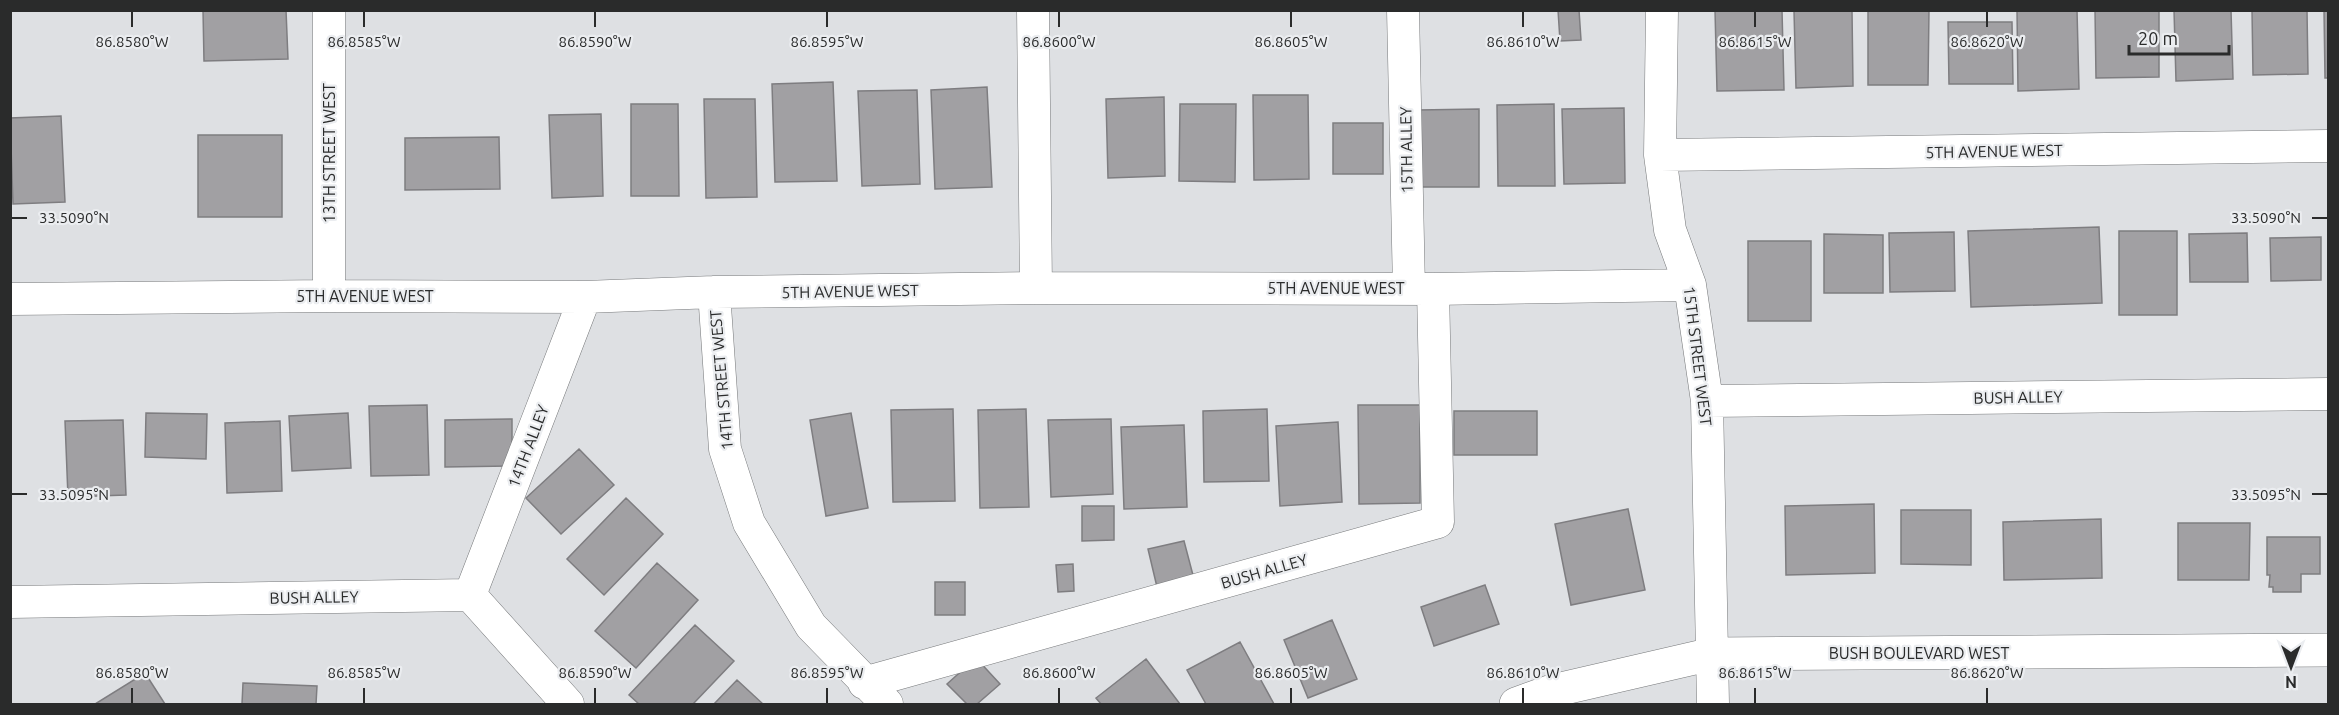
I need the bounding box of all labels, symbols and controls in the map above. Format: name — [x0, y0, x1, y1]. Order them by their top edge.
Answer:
scale bar — [2129, 18, 2230, 56]
text: 20 m — [2138, 28, 2178, 48]
text: 86.8580°W — [95, 33, 169, 50]
text: 86.8585°W — [327, 33, 401, 50]
text: 86.8590°W — [558, 33, 632, 50]
text: 86.8595°W — [790, 33, 864, 50]
text: 86.8600°W — [1022, 33, 1096, 50]
text: 86.8605°W — [1254, 33, 1328, 50]
text: 86.8610°W — [1486, 33, 1560, 50]
text: 86.8615°W — [1718, 33, 1792, 50]
text: 86.8620°W — [1950, 33, 2024, 50]
street label: 13TH STREET WEST — [320, 83, 338, 223]
street label: 15TH ALLEY — [1396, 106, 1416, 194]
street label: 5TH AVENUE WEST — [1925, 141, 2063, 161]
text: 33.5090°N — [39, 209, 109, 226]
text: 33.5090°N — [2231, 209, 2301, 226]
street label: 5TH AVENUE WEST — [1267, 279, 1405, 297]
street label: 5TH AVENUE WEST — [781, 281, 919, 301]
street label: 15TH STREET WEST — [1681, 285, 1716, 427]
street label: 5TH AVENUE WEST — [296, 287, 434, 305]
street label: 14TH STREET WEST — [706, 309, 736, 451]
street label: BUSH ALLEY — [1973, 387, 2064, 407]
street label: 14TH ALLEY — [504, 402, 552, 490]
text: 33.5095°N — [39, 486, 109, 503]
text: 33.5095°N — [2231, 486, 2301, 503]
street label: BUSH ALLEY — [1219, 550, 1310, 592]
street label: BUSH ALLEY — [269, 587, 360, 607]
north arrow — [2261, 637, 2321, 697]
street label: BUSH BOULEVARD WEST — [1829, 644, 2009, 662]
text: 86.8580°W — [95, 664, 169, 681]
text: 86.8585°W — [327, 664, 401, 681]
text: 86.8590°W — [558, 664, 632, 681]
text: 86.8595°W — [790, 664, 864, 681]
text: 86.8600°W — [1022, 664, 1096, 681]
text: 86.8605°W — [1254, 664, 1328, 681]
text: 86.8610°W — [1486, 664, 1560, 681]
text: 86.8615°W — [1718, 664, 1792, 681]
text: 86.8620°W — [1950, 664, 2024, 681]
text: N — [2285, 673, 2297, 691]

